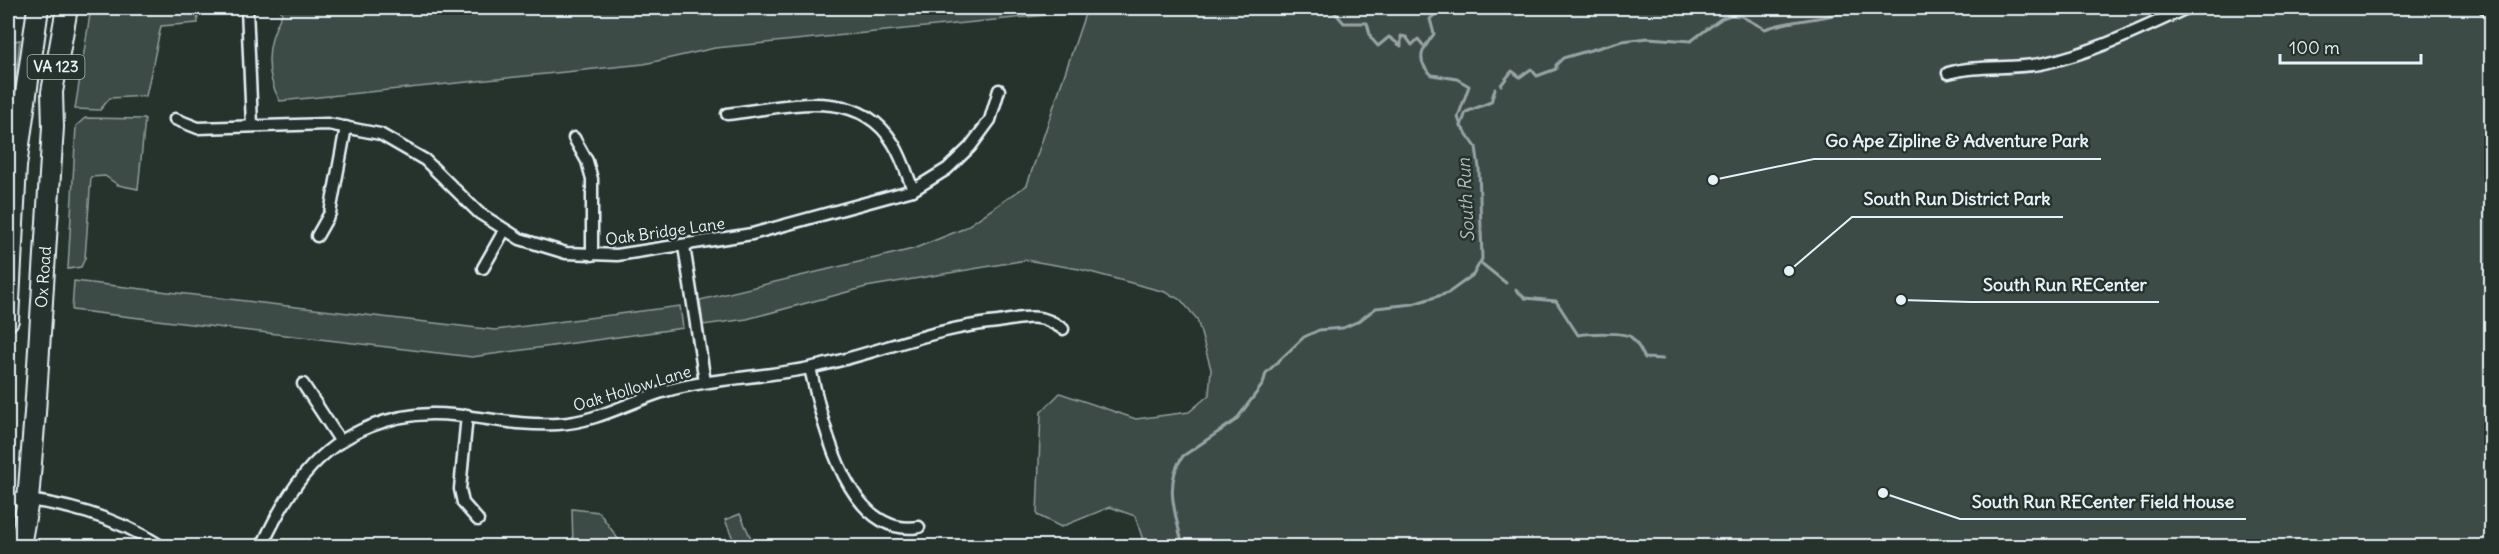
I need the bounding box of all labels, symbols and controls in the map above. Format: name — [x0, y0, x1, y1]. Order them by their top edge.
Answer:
scale bar — [2280, 27, 2421, 65]
text: 100 m — [2289, 36, 2340, 59]
road number: VA 123 — [28, 55, 84, 79]
callout: Go Ape Zipline & Adventure Park — [1814, 123, 2101, 159]
text: Go Ape Zipline & Adventure Park — [1825, 129, 2089, 152]
water label: South Run — [1452, 157, 1479, 242]
callout: South Run District Park — [1852, 181, 2063, 217]
text: South Run District Park — [1863, 187, 2051, 210]
street label: Oak Bridge Lane — [604, 213, 726, 249]
street label: Ox Road — [31, 246, 55, 308]
callout: South Run RECenter — [1971, 266, 2159, 302]
text: South Run RECenter — [1983, 273, 2148, 296]
street label: Oak Hollow Lane — [571, 361, 693, 415]
callout: South Run RECenter Field House — [1960, 483, 2246, 519]
text: South Run RECenter Field House — [1972, 490, 2235, 513]

